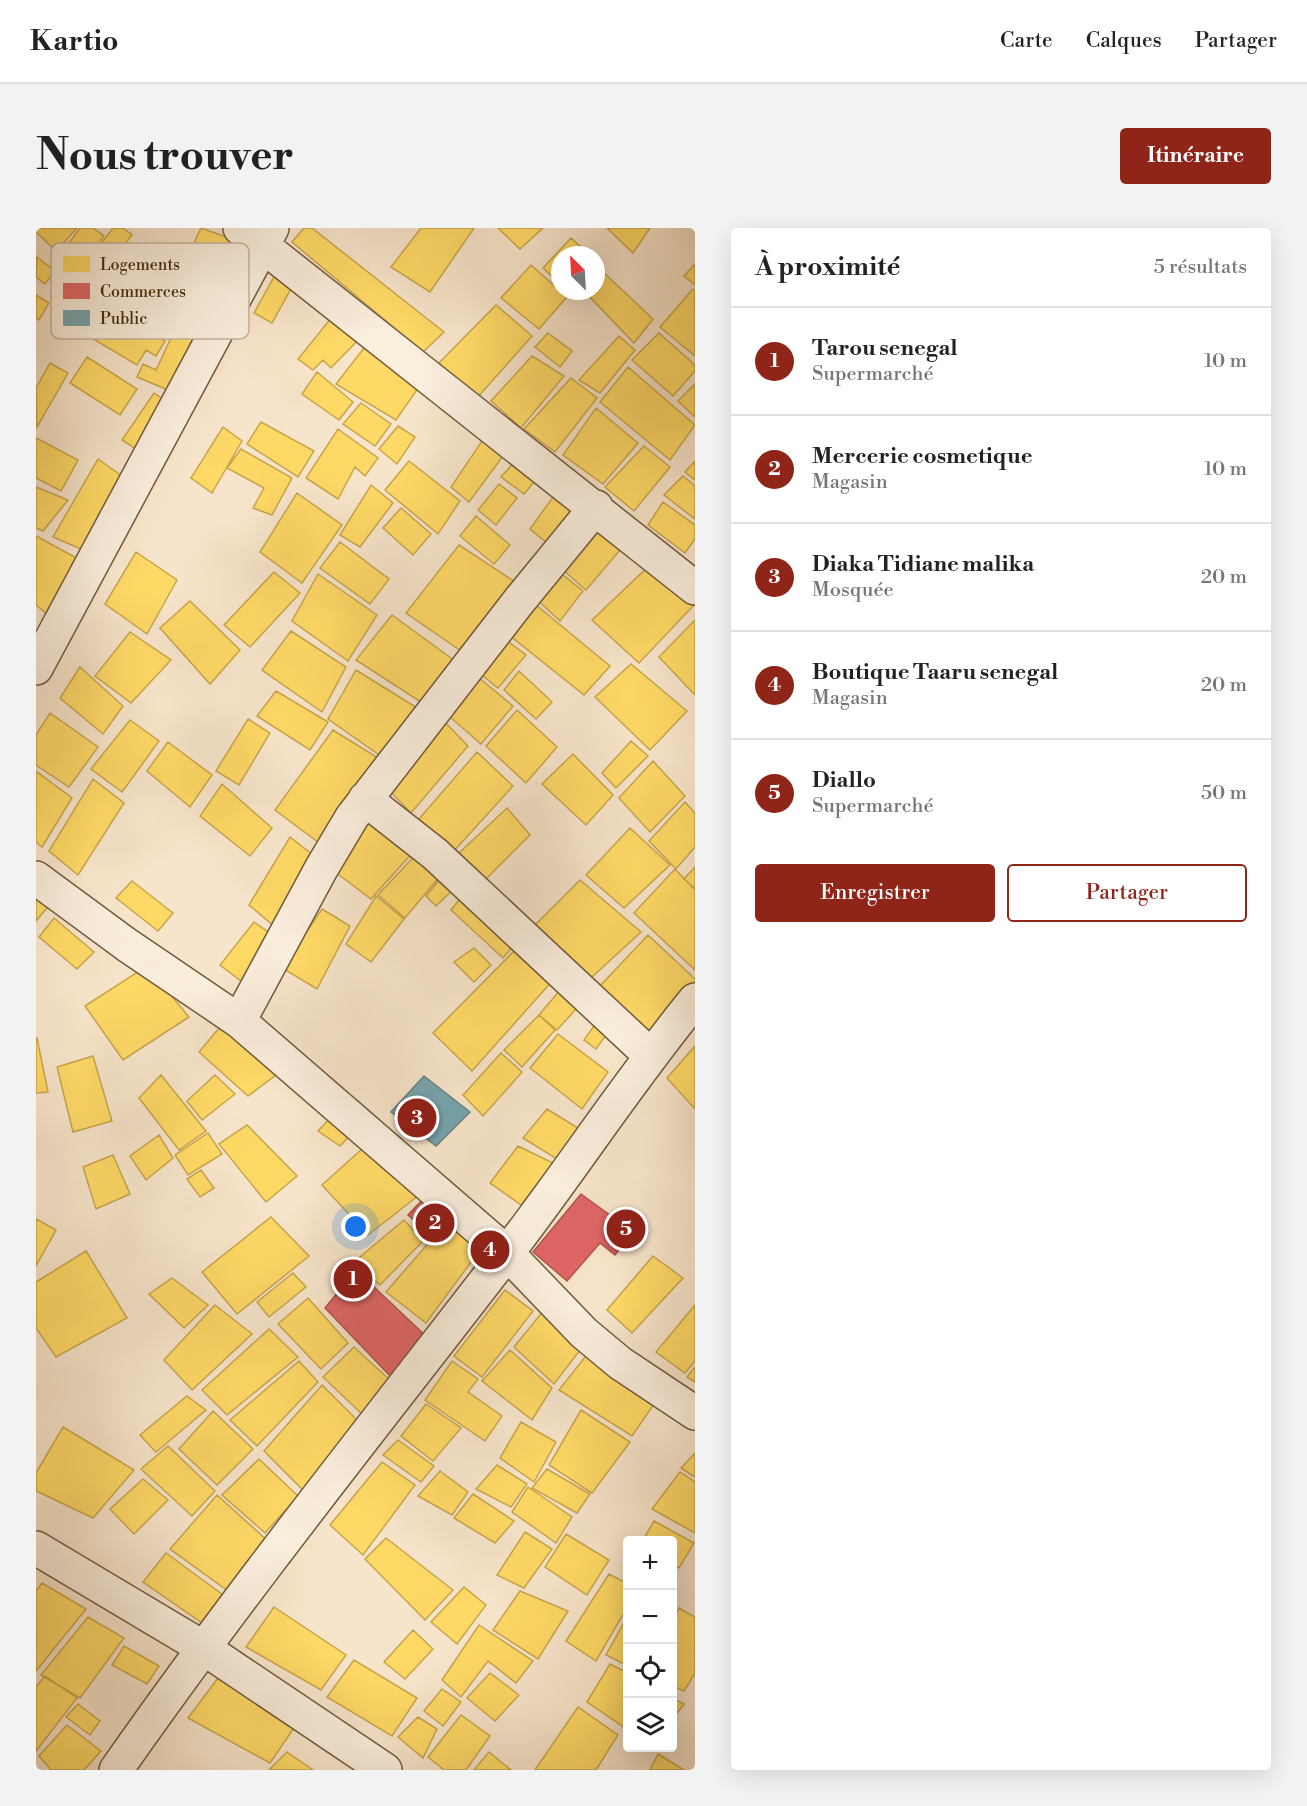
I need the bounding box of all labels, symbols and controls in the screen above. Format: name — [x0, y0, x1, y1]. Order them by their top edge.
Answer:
text: Kartio — [30, 24, 119, 59]
text: Carte — [1000, 28, 1053, 54]
text: Calques — [1086, 28, 1162, 54]
text: Partager — [1195, 28, 1277, 54]
button: Itinéraire — [1120, 128, 1271, 184]
text: Nous trouver — [36, 130, 294, 183]
legend — [51, 243, 249, 339]
north arrow — [551, 246, 605, 300]
text: À proximité — [755, 251, 900, 283]
text: Logements — [100, 255, 180, 275]
text: 5 résultats — [1154, 255, 1247, 280]
text: Commerces — [100, 282, 186, 302]
text: Public — [100, 309, 147, 329]
text: Tarou senegal — [812, 335, 958, 362]
text: 1 — [770, 349, 779, 374]
text: 10 m — [1204, 349, 1247, 374]
text: Supermarché — [812, 362, 934, 387]
text: Mercerie cosmetique — [812, 443, 1033, 470]
text: 2 — [768, 457, 781, 482]
text: 10 m — [1204, 457, 1247, 482]
text: Magasin — [812, 470, 888, 495]
text: Diaka Tidiane malika — [812, 551, 1034, 578]
text: 3 — [768, 565, 781, 590]
text: 20 m — [1201, 565, 1247, 590]
text: Mosquée — [812, 578, 894, 603]
text: Boutique Taaru senegal — [812, 659, 1058, 686]
text: 4 — [768, 673, 781, 698]
text: 20 m — [1201, 673, 1247, 698]
text: Magasin — [812, 686, 888, 711]
text: Diallo — [812, 767, 876, 794]
text: 5 — [768, 781, 781, 806]
text: 50 m — [1201, 781, 1247, 806]
text: Supermarché — [812, 794, 934, 819]
button: Enregistrer — [755, 864, 995, 922]
button: Partager — [1007, 864, 1247, 922]
pin: 3 — [398, 1096, 436, 1140]
pin: 2 — [416, 1200, 454, 1246]
pin: 5 — [606, 1206, 646, 1252]
your location — [341, 1212, 370, 1241]
pin: 4 — [470, 1228, 510, 1272]
pin: 1 — [334, 1256, 372, 1302]
map controls — [623, 1536, 677, 1752]
button: + — [623, 1536, 677, 1590]
button: − — [623, 1590, 677, 1644]
button: locate — [623, 1644, 677, 1698]
button: layers — [623, 1698, 677, 1752]

